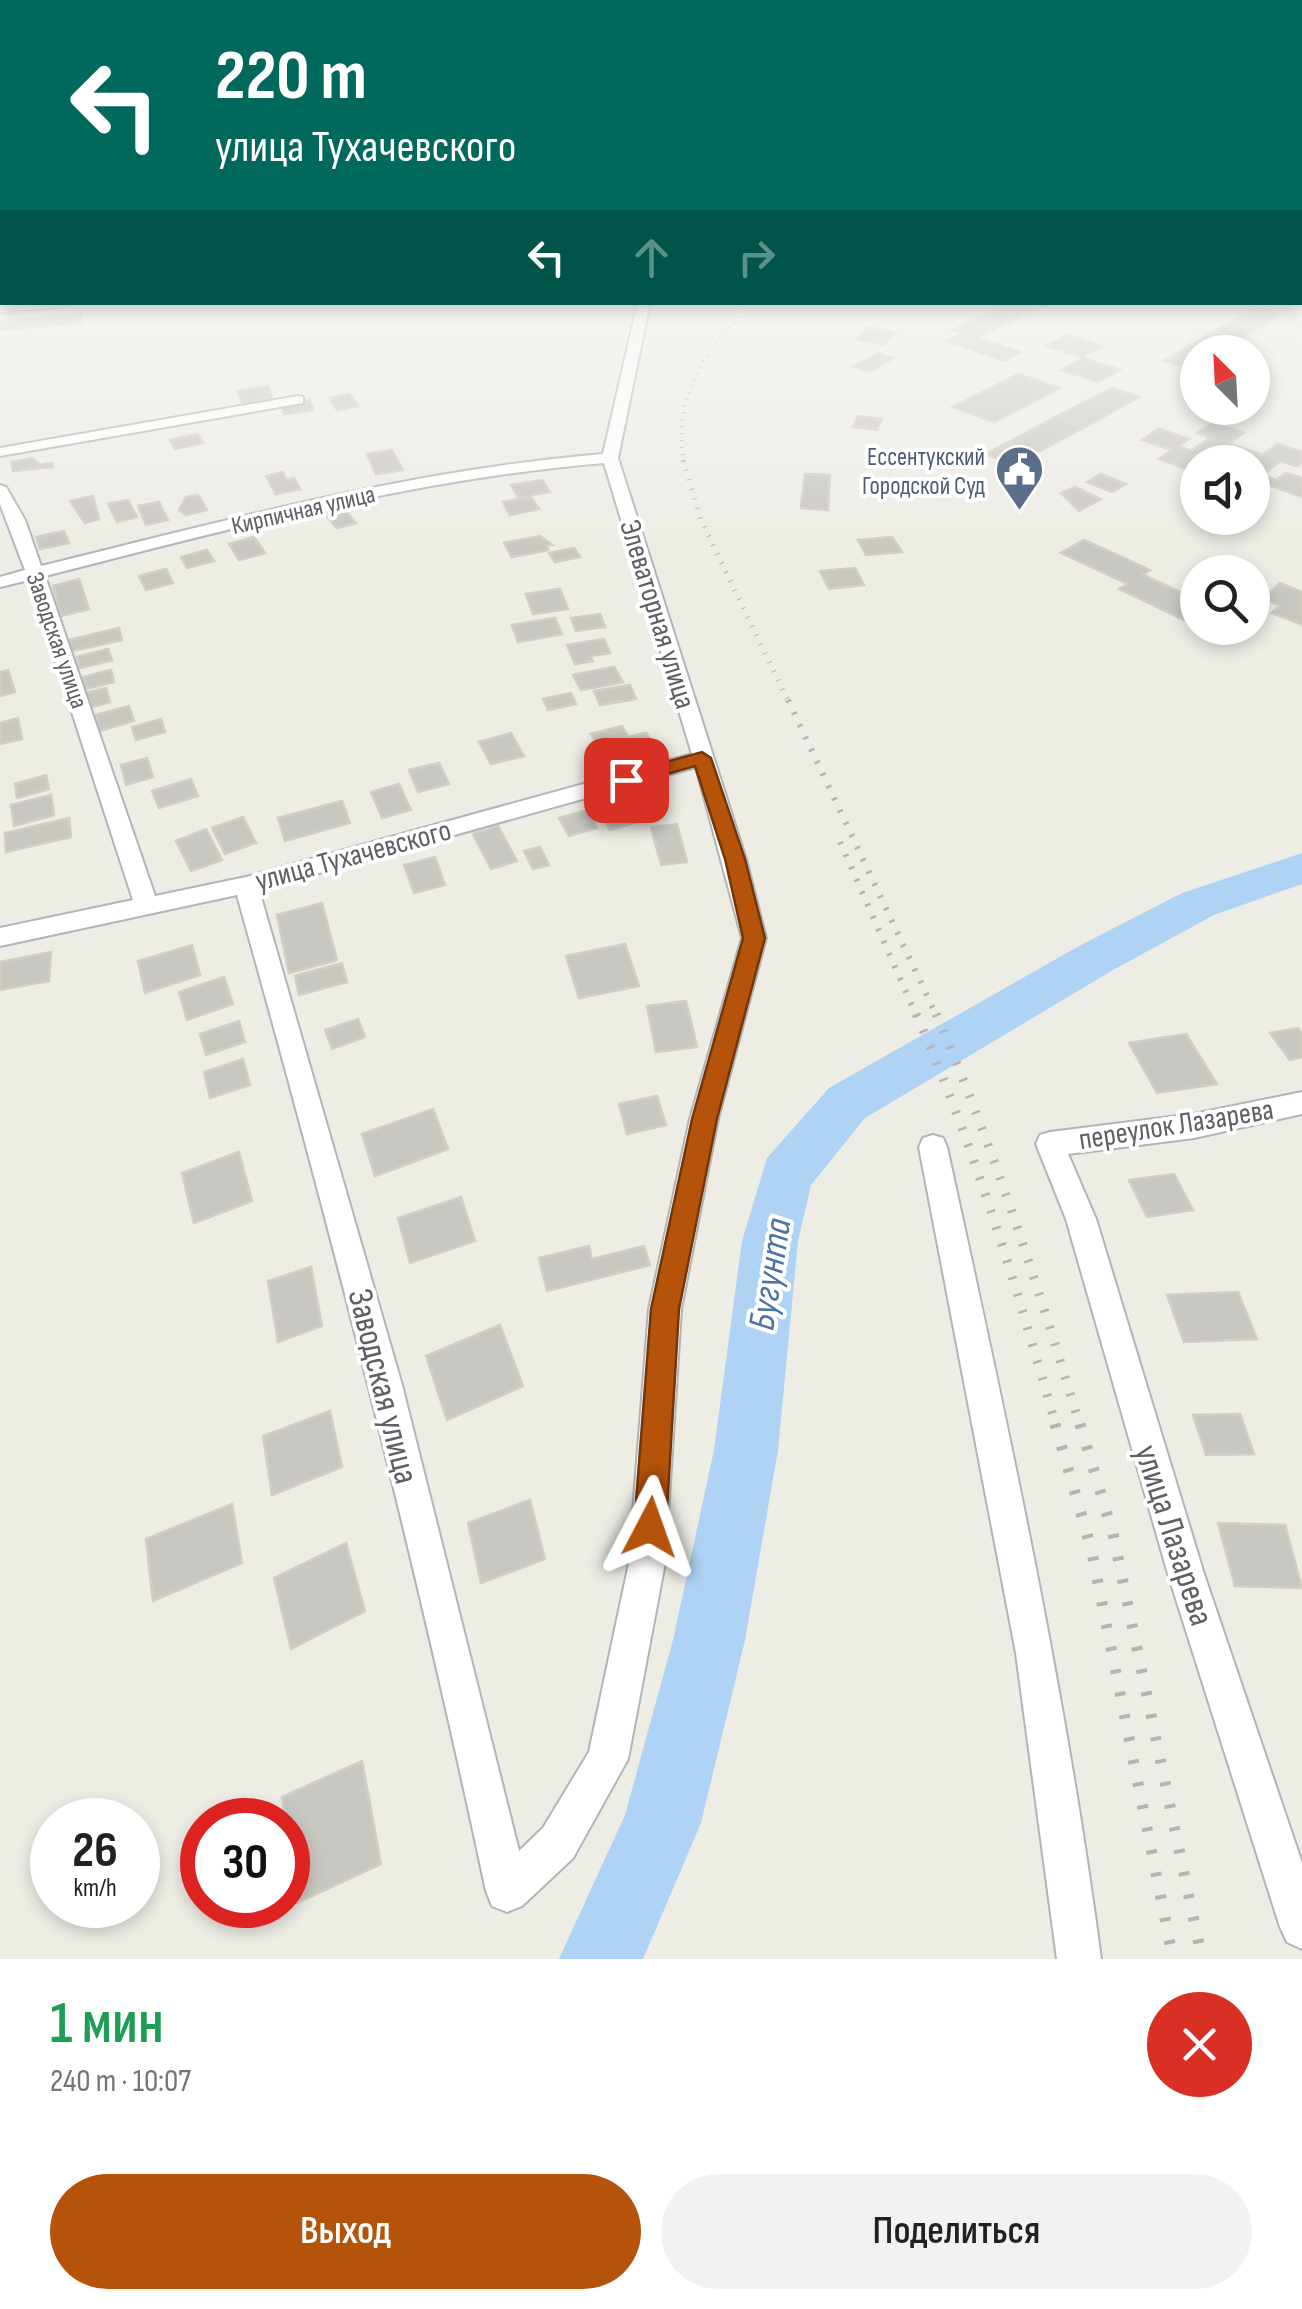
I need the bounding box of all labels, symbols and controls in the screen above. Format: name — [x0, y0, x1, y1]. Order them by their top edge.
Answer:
text: 220 m — [215, 35, 367, 119]
icon: left — [50, 40, 180, 170]
text: улица Тухачевского — [215, 120, 517, 175]
icon: left — [519, 230, 574, 285]
icon: ahead — [624, 230, 679, 285]
icon: right — [729, 230, 784, 285]
north arrow — [1180, 335, 1270, 425]
map controls — [1180, 335, 1270, 645]
place label: Ессентукский Городской Суд — [862, 442, 986, 502]
public building icon: Ессентукский Городской Суд — [994, 444, 1046, 512]
button: sound — [1180, 445, 1270, 535]
street label: Кирпичная улица — [229, 479, 378, 542]
street label: Элеваторная улица — [611, 515, 703, 713]
button: search — [1180, 555, 1270, 645]
street label: Заводская улица — [19, 568, 94, 713]
pin — [584, 738, 669, 823]
icon: arrive — [599, 753, 654, 808]
street label: улица Тухачевского — [252, 813, 455, 899]
street label: переулок Лазарева — [1076, 1092, 1276, 1158]
water label: Бугунта — [739, 1215, 802, 1334]
street label: Заводская улица — [338, 1284, 428, 1488]
street label: улица Лазарева — [1124, 1440, 1223, 1631]
position arrow — [598, 1475, 702, 1579]
speed limit sign: 30 — [180, 1798, 310, 1928]
text: 26 — [72, 1821, 118, 1881]
text: km/h — [73, 1873, 117, 1904]
text: 1 мин — [50, 1988, 164, 2060]
button: close — [1147, 1992, 1252, 2097]
text: 240 m · 10:07 — [50, 2062, 191, 2101]
button: Выход — [50, 2174, 641, 2289]
button: Поделиться — [661, 2174, 1252, 2289]

